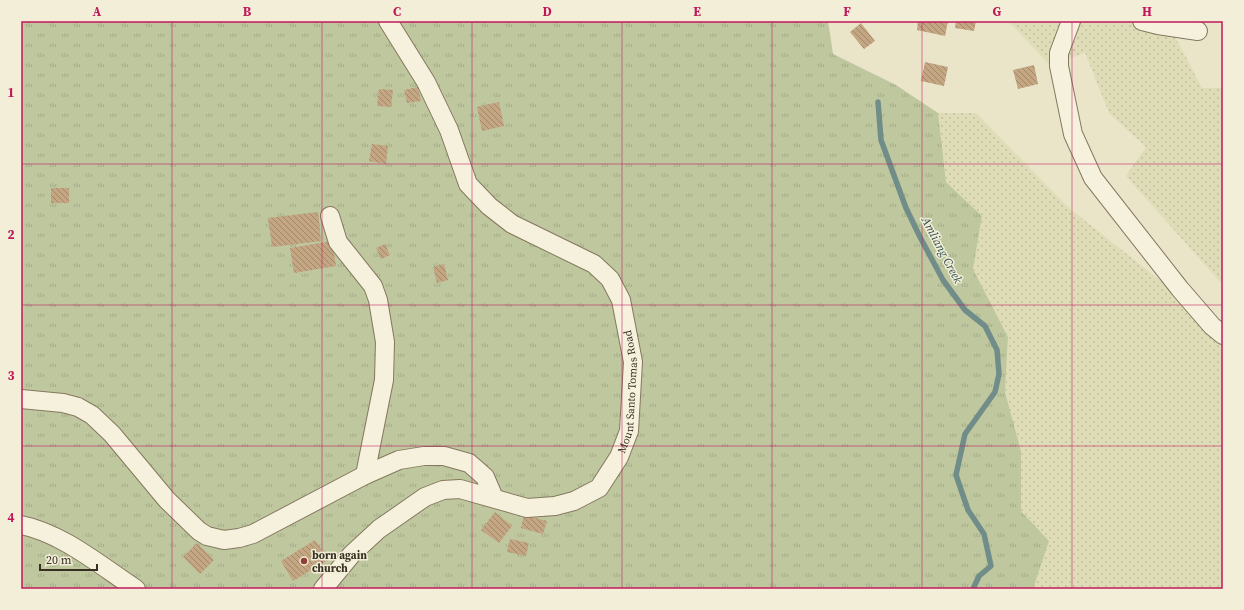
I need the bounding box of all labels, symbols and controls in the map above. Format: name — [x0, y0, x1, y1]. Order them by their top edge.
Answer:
text: A — [93, 3, 102, 20]
text: B — [243, 3, 252, 20]
text: C — [393, 3, 401, 20]
text: D — [542, 3, 552, 20]
text: E — [693, 3, 701, 20]
text: F — [843, 3, 851, 20]
text: G — [993, 3, 1002, 20]
text: H — [1142, 3, 1152, 20]
text: 1 — [7, 84, 15, 101]
water label: Amliang Creek — [917, 213, 966, 286]
text: 2 — [7, 226, 15, 243]
street label: Mount Santo Tomas Road — [614, 328, 641, 455]
text: 3 — [7, 367, 15, 384]
text: 4 — [7, 509, 15, 526]
scale bar — [40, 546, 97, 572]
place label: born again church — [312, 548, 367, 576]
text: 20 m — [46, 552, 72, 568]
marker: born again church — [299, 556, 309, 566]

